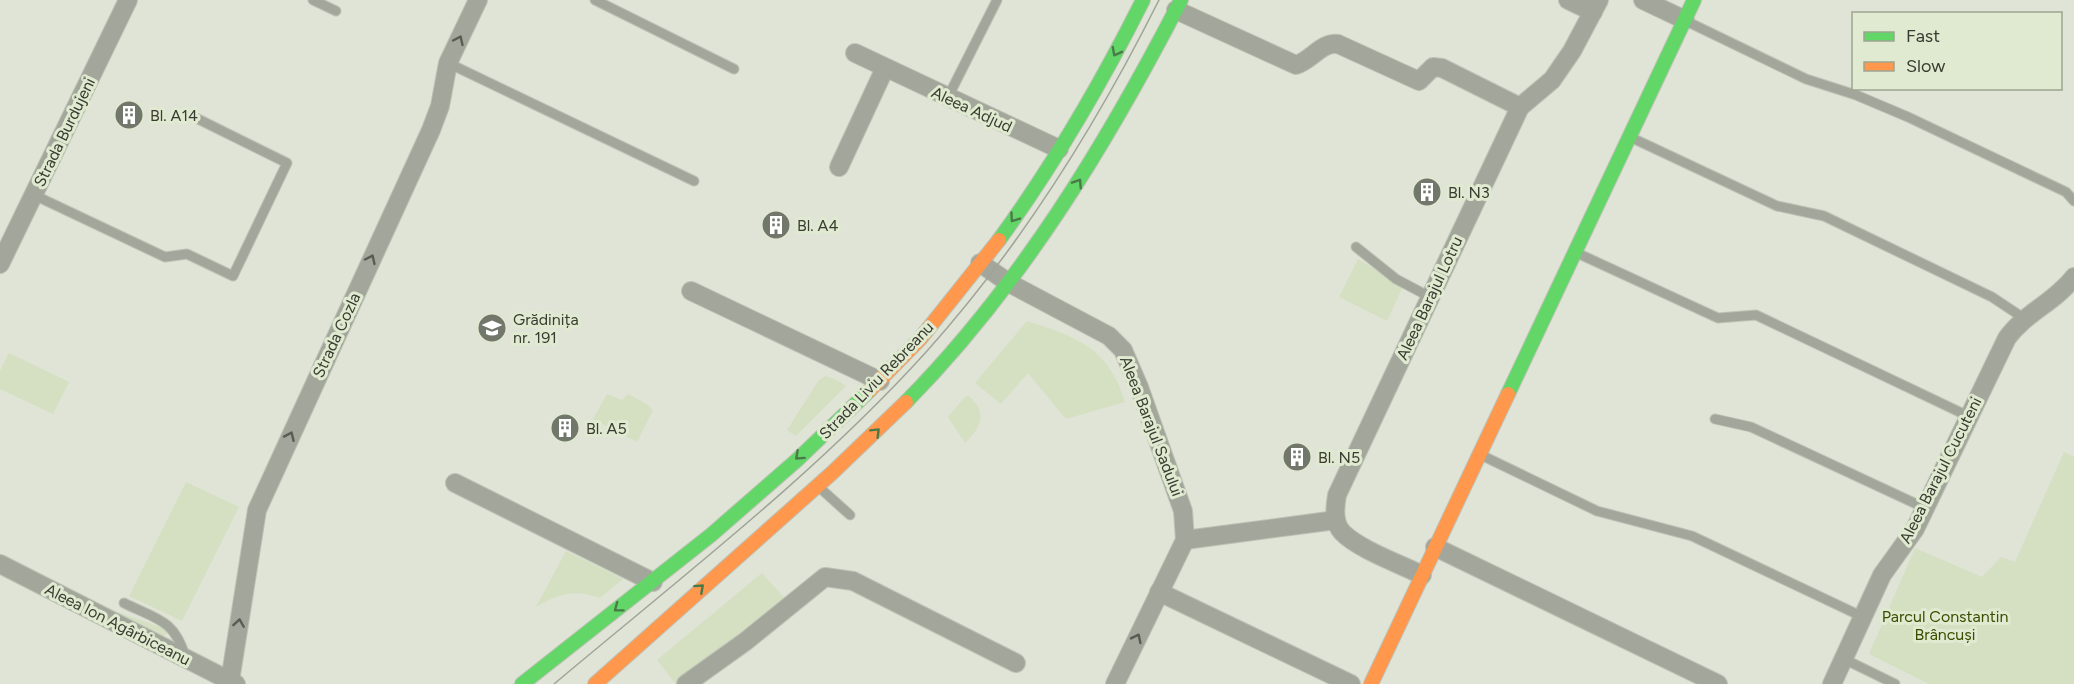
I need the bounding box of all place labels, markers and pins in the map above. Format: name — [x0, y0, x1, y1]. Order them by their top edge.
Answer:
building icon: Bl. A14 — [113, 99, 145, 131]
place label: Bl. A14 — [150, 106, 198, 125]
building icon: Bl. N3 — [1411, 176, 1443, 208]
place label: Bl. N3 — [1448, 183, 1490, 202]
building icon: Bl. A4 — [760, 209, 792, 241]
place label: Bl. A4 — [797, 216, 838, 235]
place label: Grădinița nr. 191 — [513, 310, 579, 347]
school or university icon: Grădinița nr. 191 — [476, 312, 508, 344]
building icon: Bl. A5 — [549, 412, 581, 444]
place label: Bl. A5 — [586, 419, 627, 438]
building icon: Bl. N5 — [1281, 441, 1313, 473]
place label: Bl. N5 — [1318, 448, 1360, 467]

